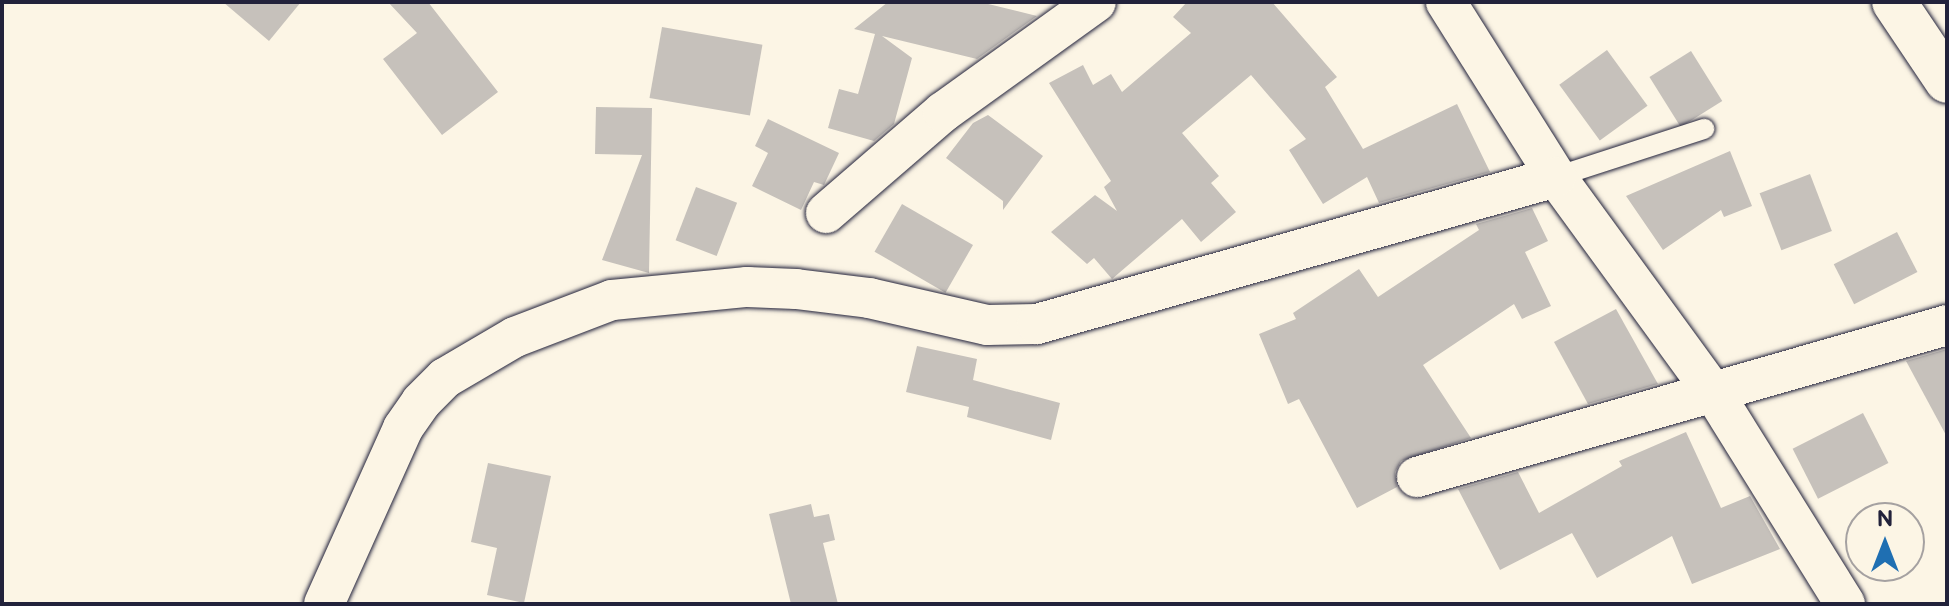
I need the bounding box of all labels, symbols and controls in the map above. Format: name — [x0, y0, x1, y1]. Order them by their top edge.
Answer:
north arrow — [1845, 502, 1925, 582]
text: N — [1877, 506, 1893, 533]

